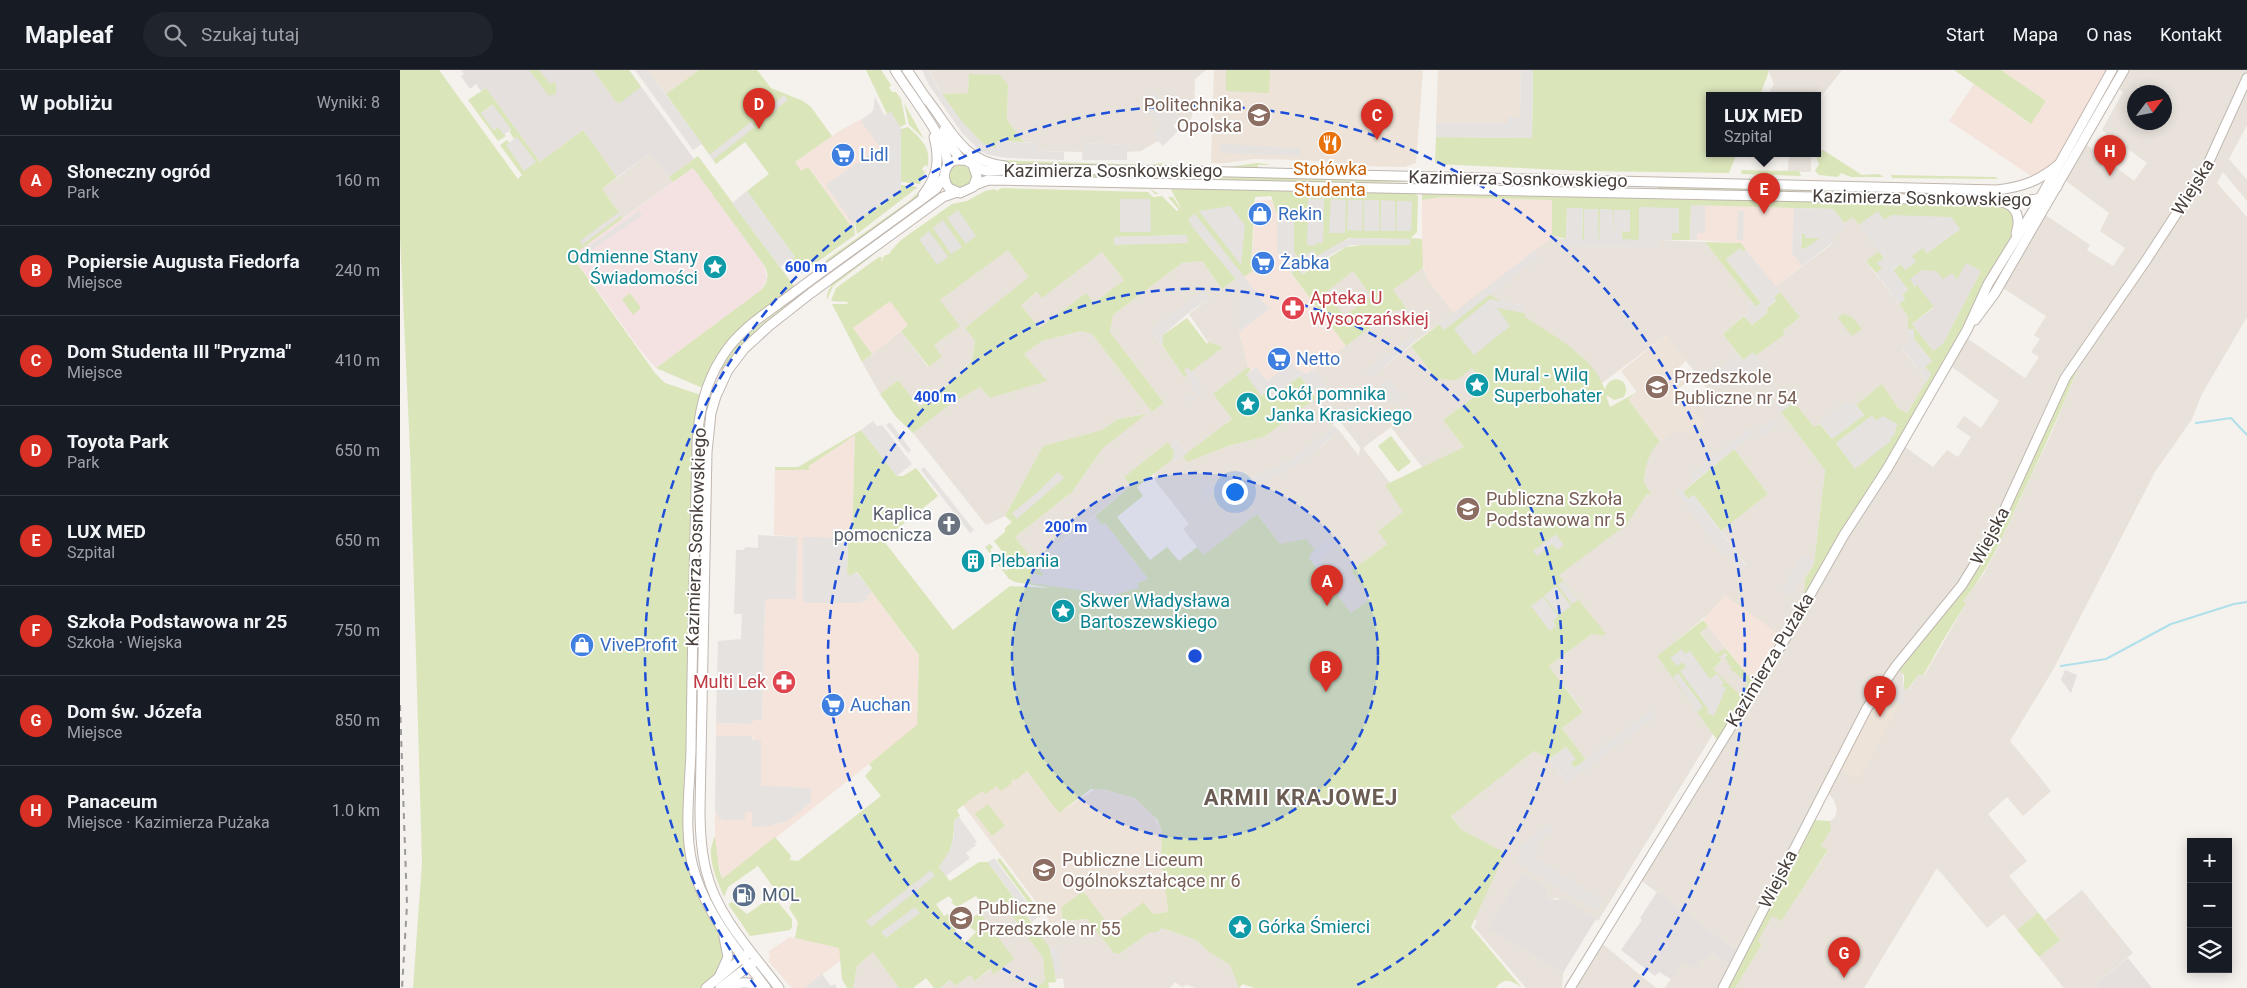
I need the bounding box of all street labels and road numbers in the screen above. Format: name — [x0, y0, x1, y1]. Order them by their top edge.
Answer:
street label: Wiejska — [2167, 155, 2218, 219]
street label: Kazimierza Sosnkowskiego — [1003, 160, 1223, 181]
street label: Kazimierza Sosnkowskiego — [1408, 166, 1628, 191]
street label: Kazimierza Sosnkowskiego — [1812, 185, 2032, 210]
street label: Kazimierza Sosnkowskiego — [681, 427, 710, 647]
street label: Wiejska — [1966, 503, 2013, 568]
street label: Kazimierza Pużaka — [1721, 589, 1818, 730]
street label: Wiejska — [1754, 846, 1801, 911]

